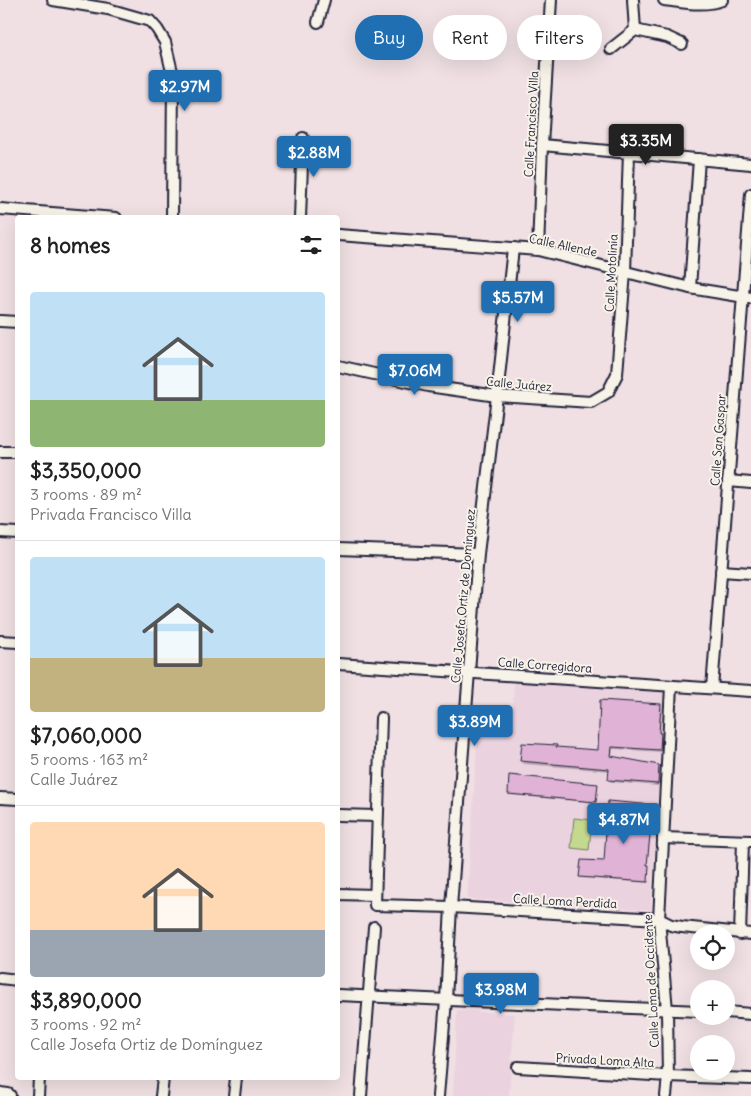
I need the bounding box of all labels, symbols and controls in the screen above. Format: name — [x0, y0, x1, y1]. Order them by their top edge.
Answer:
chip: Buy — [355, 15, 423, 60]
chip: Rent — [433, 15, 507, 60]
chip: Filters — [517, 15, 602, 60]
pin: $2.97M — [144, 70, 226, 112]
street label: Calle Francisco Villa — [521, 70, 541, 178]
text: $2.97M — [160, 76, 210, 96]
pin: $3.35M — [605, 124, 687, 166]
text: $3.35M — [620, 130, 672, 150]
pin: $2.88M — [273, 136, 355, 178]
text: $2.88M — [288, 142, 340, 162]
street label: Calle Allende — [528, 230, 598, 260]
icon: filters — [297, 231, 325, 259]
text: 8 homes — [30, 232, 110, 259]
street label: Calle Motolinía — [601, 233, 621, 312]
pin: $5.57M — [477, 280, 559, 323]
text: $5.57M — [492, 287, 544, 307]
icon: home — [133, 324, 223, 414]
pin: $7.06M — [374, 354, 456, 396]
text: $7.06M — [389, 360, 441, 380]
street label: Calle Juárez — [485, 374, 553, 394]
street label: Calle San Gaspar — [707, 393, 729, 487]
text: $3,350,000 — [30, 457, 142, 484]
text: 3 rooms · 89 m² — [30, 484, 142, 504]
text: Privada Francisco Villa — [30, 504, 192, 524]
street label: Calle Josefa Ortiz de Domínguez — [448, 508, 478, 684]
icon: home — [133, 590, 223, 680]
street label: Calle Corregidora — [497, 654, 593, 676]
pin: $3.89M — [434, 704, 516, 747]
text: $3.89M — [449, 711, 501, 731]
text: $7,060,000 — [30, 722, 142, 749]
text: 5 rooms · 163 m² — [30, 749, 148, 769]
text: Calle Juárez — [30, 769, 118, 789]
pin: $4.87M — [583, 802, 665, 845]
text: $4.87M — [598, 809, 650, 829]
icon: home — [133, 855, 223, 945]
street label: Calle Loma Perdida — [512, 891, 618, 911]
street label: Calle Loma de Occidente — [640, 914, 662, 1048]
map controls — [690, 925, 735, 1080]
button: locate — [690, 925, 735, 970]
pin: $3.98M — [460, 972, 542, 1015]
text: $3.98M — [475, 979, 527, 999]
button: + — [690, 980, 735, 1025]
text: $3,890,000 — [30, 987, 142, 1014]
text: 3 rooms · 92 m² — [30, 1014, 142, 1034]
text: Calle Josefa Ortiz de Domínguez — [30, 1034, 263, 1054]
button: − — [690, 1035, 735, 1080]
street label: Privada Loma Alta — [555, 1050, 655, 1070]

